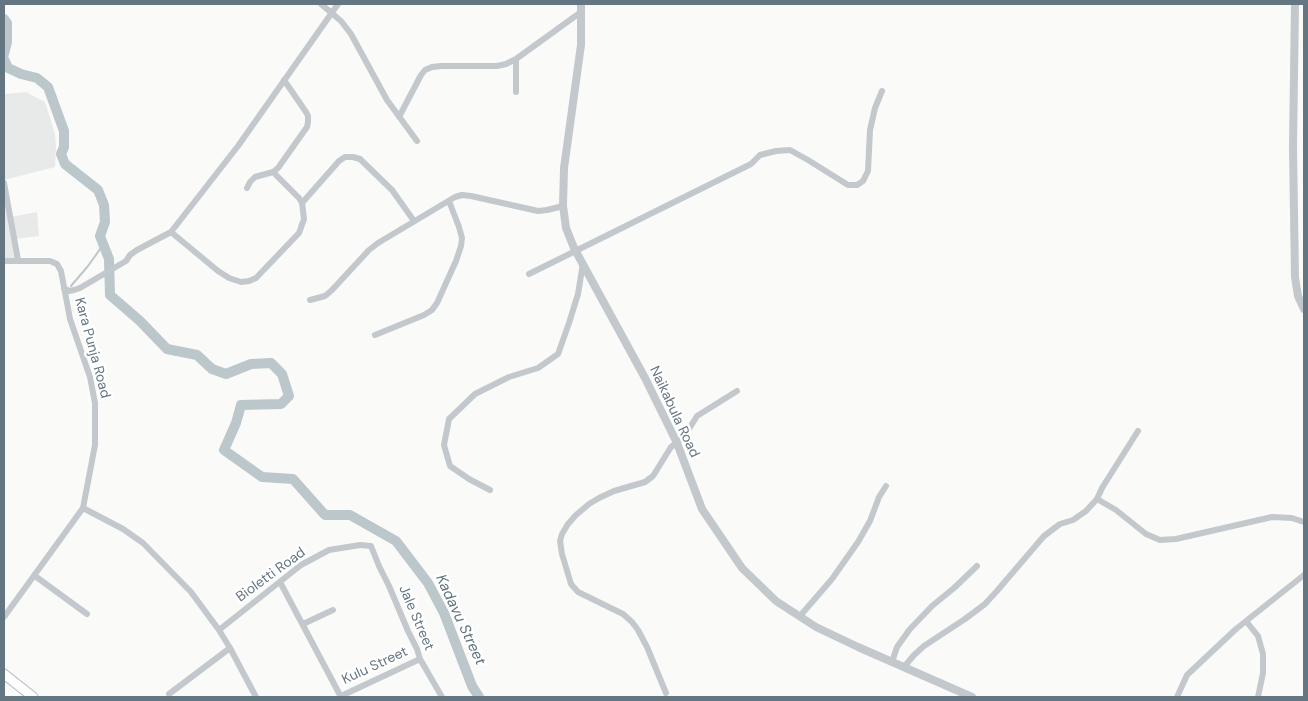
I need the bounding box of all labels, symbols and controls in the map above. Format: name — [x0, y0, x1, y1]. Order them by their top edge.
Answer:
street label: Kara Punja Road — [70, 296, 114, 400]
street label: Naikabula Road — [645, 364, 703, 460]
street label: Bioletti Road — [233, 544, 309, 606]
water label: Kadavu Street — [431, 572, 489, 668]
street label: Jale Street — [395, 583, 437, 653]
street label: Kulu Street — [340, 643, 410, 689]

